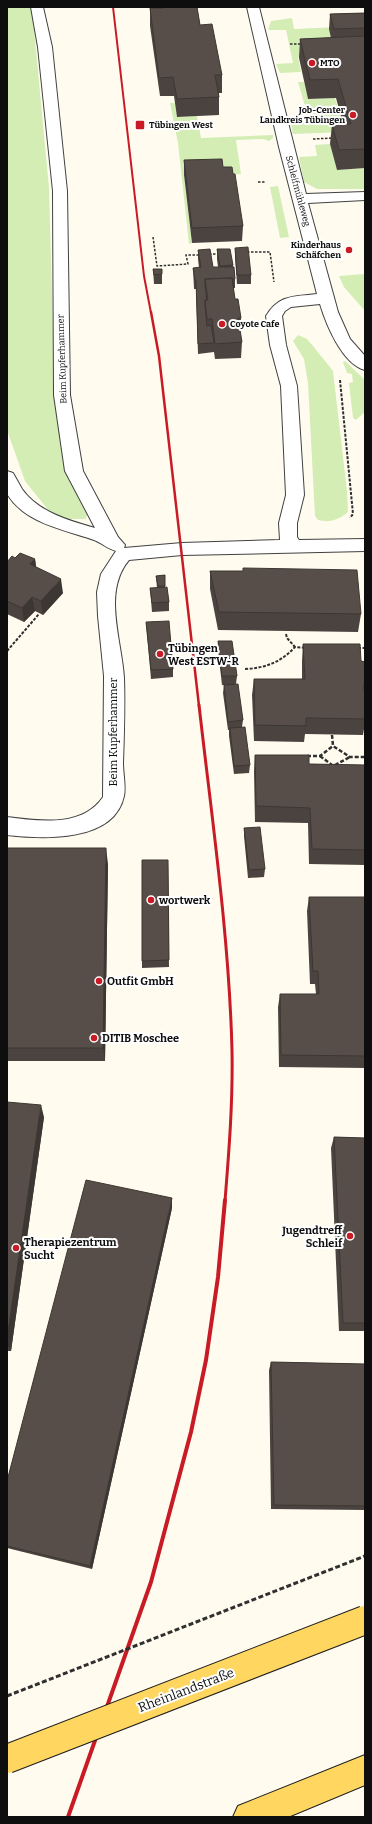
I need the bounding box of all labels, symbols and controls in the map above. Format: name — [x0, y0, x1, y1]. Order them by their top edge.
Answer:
marker: MTO — [307, 58, 317, 68]
place label: MTO — [320, 58, 340, 68]
place label: Job-Center Landkreis Tübingen — [260, 105, 346, 125]
marker: Job-Center Landkreis Tübingen — [348, 110, 358, 120]
marker: Tübingen West — [134, 119, 146, 131]
place label: Tübingen West — [149, 120, 213, 130]
street label: Schleifmühleweg — [284, 155, 312, 227]
place label: Kinderhaus Schäfchen — [291, 240, 342, 260]
marker: Kinderhaus Schäfchen — [344, 245, 354, 255]
street label: Beim Kupferhammer — [55, 314, 69, 404]
marker: Coyote Cafe — [217, 319, 227, 329]
place label: Coyote Cafe — [230, 319, 279, 329]
place label: Tübingen West ESTW-R — [168, 642, 240, 668]
marker: Tübingen West ESTW-R — [155, 649, 165, 659]
street label: Beim Kupferhammer — [107, 677, 120, 786]
place label: wortwerk — [158, 894, 211, 907]
marker: wortwerk — [146, 895, 156, 905]
place label: Outfit GmbH — [107, 975, 174, 988]
marker: Outfit GmbH — [94, 976, 104, 986]
place label: DITIB Moschee — [102, 1032, 179, 1045]
marker: DITIB Moschee — [89, 1033, 99, 1043]
place label: Jugendtreff Schleif — [281, 1224, 343, 1250]
marker: Jugendtreff Schleif — [345, 1231, 355, 1241]
place label: Therapiezentrum Sucht — [24, 1236, 117, 1262]
marker: Therapiezentrum Sucht — [11, 1243, 21, 1253]
street label: Rheinlandstraße — [136, 1665, 236, 1715]

